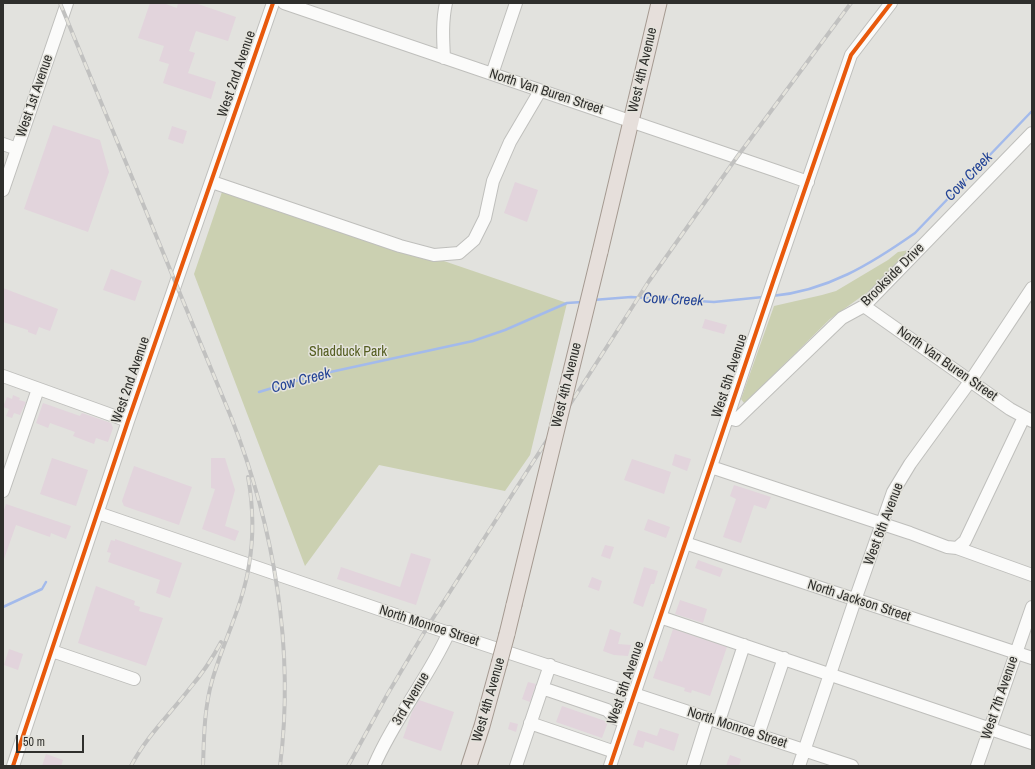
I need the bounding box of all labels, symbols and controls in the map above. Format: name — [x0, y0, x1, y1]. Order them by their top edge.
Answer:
street label: West 4th Avenue — [625, 26, 661, 114]
street label: West 2nd Avenue — [214, 29, 260, 119]
street label: West 1st Avenue — [13, 52, 57, 140]
street label: North Van Buren Street — [487, 66, 605, 118]
water label: Cow Creek — [941, 149, 997, 205]
street label: Brookside Drive — [858, 240, 928, 310]
water label: Cow Creek — [642, 289, 704, 311]
street label: North Van Buren Street — [894, 323, 1000, 405]
street label: West 5th Avenue — [709, 332, 751, 420]
street label: West 2nd Avenue — [108, 335, 154, 425]
street label: West 4th Avenue — [548, 341, 586, 429]
park label: Shadduck Park — [309, 344, 387, 360]
water label: Cow Creek — [269, 364, 333, 398]
street label: West 6th Avenue — [861, 480, 907, 568]
street label: North Jackson Street — [805, 576, 913, 626]
street label: North Monroe Street — [377, 602, 481, 650]
street label: West 5th Avenue — [604, 639, 648, 727]
street label: West 7th Avenue — [978, 654, 1022, 742]
street label: West 4th Avenue — [469, 656, 509, 744]
street label: 3rd Avenue — [389, 670, 433, 728]
street label: North Monroe Street — [685, 704, 789, 752]
scale bar — [18, 727, 86, 753]
text: 50 m — [23, 734, 45, 750]

